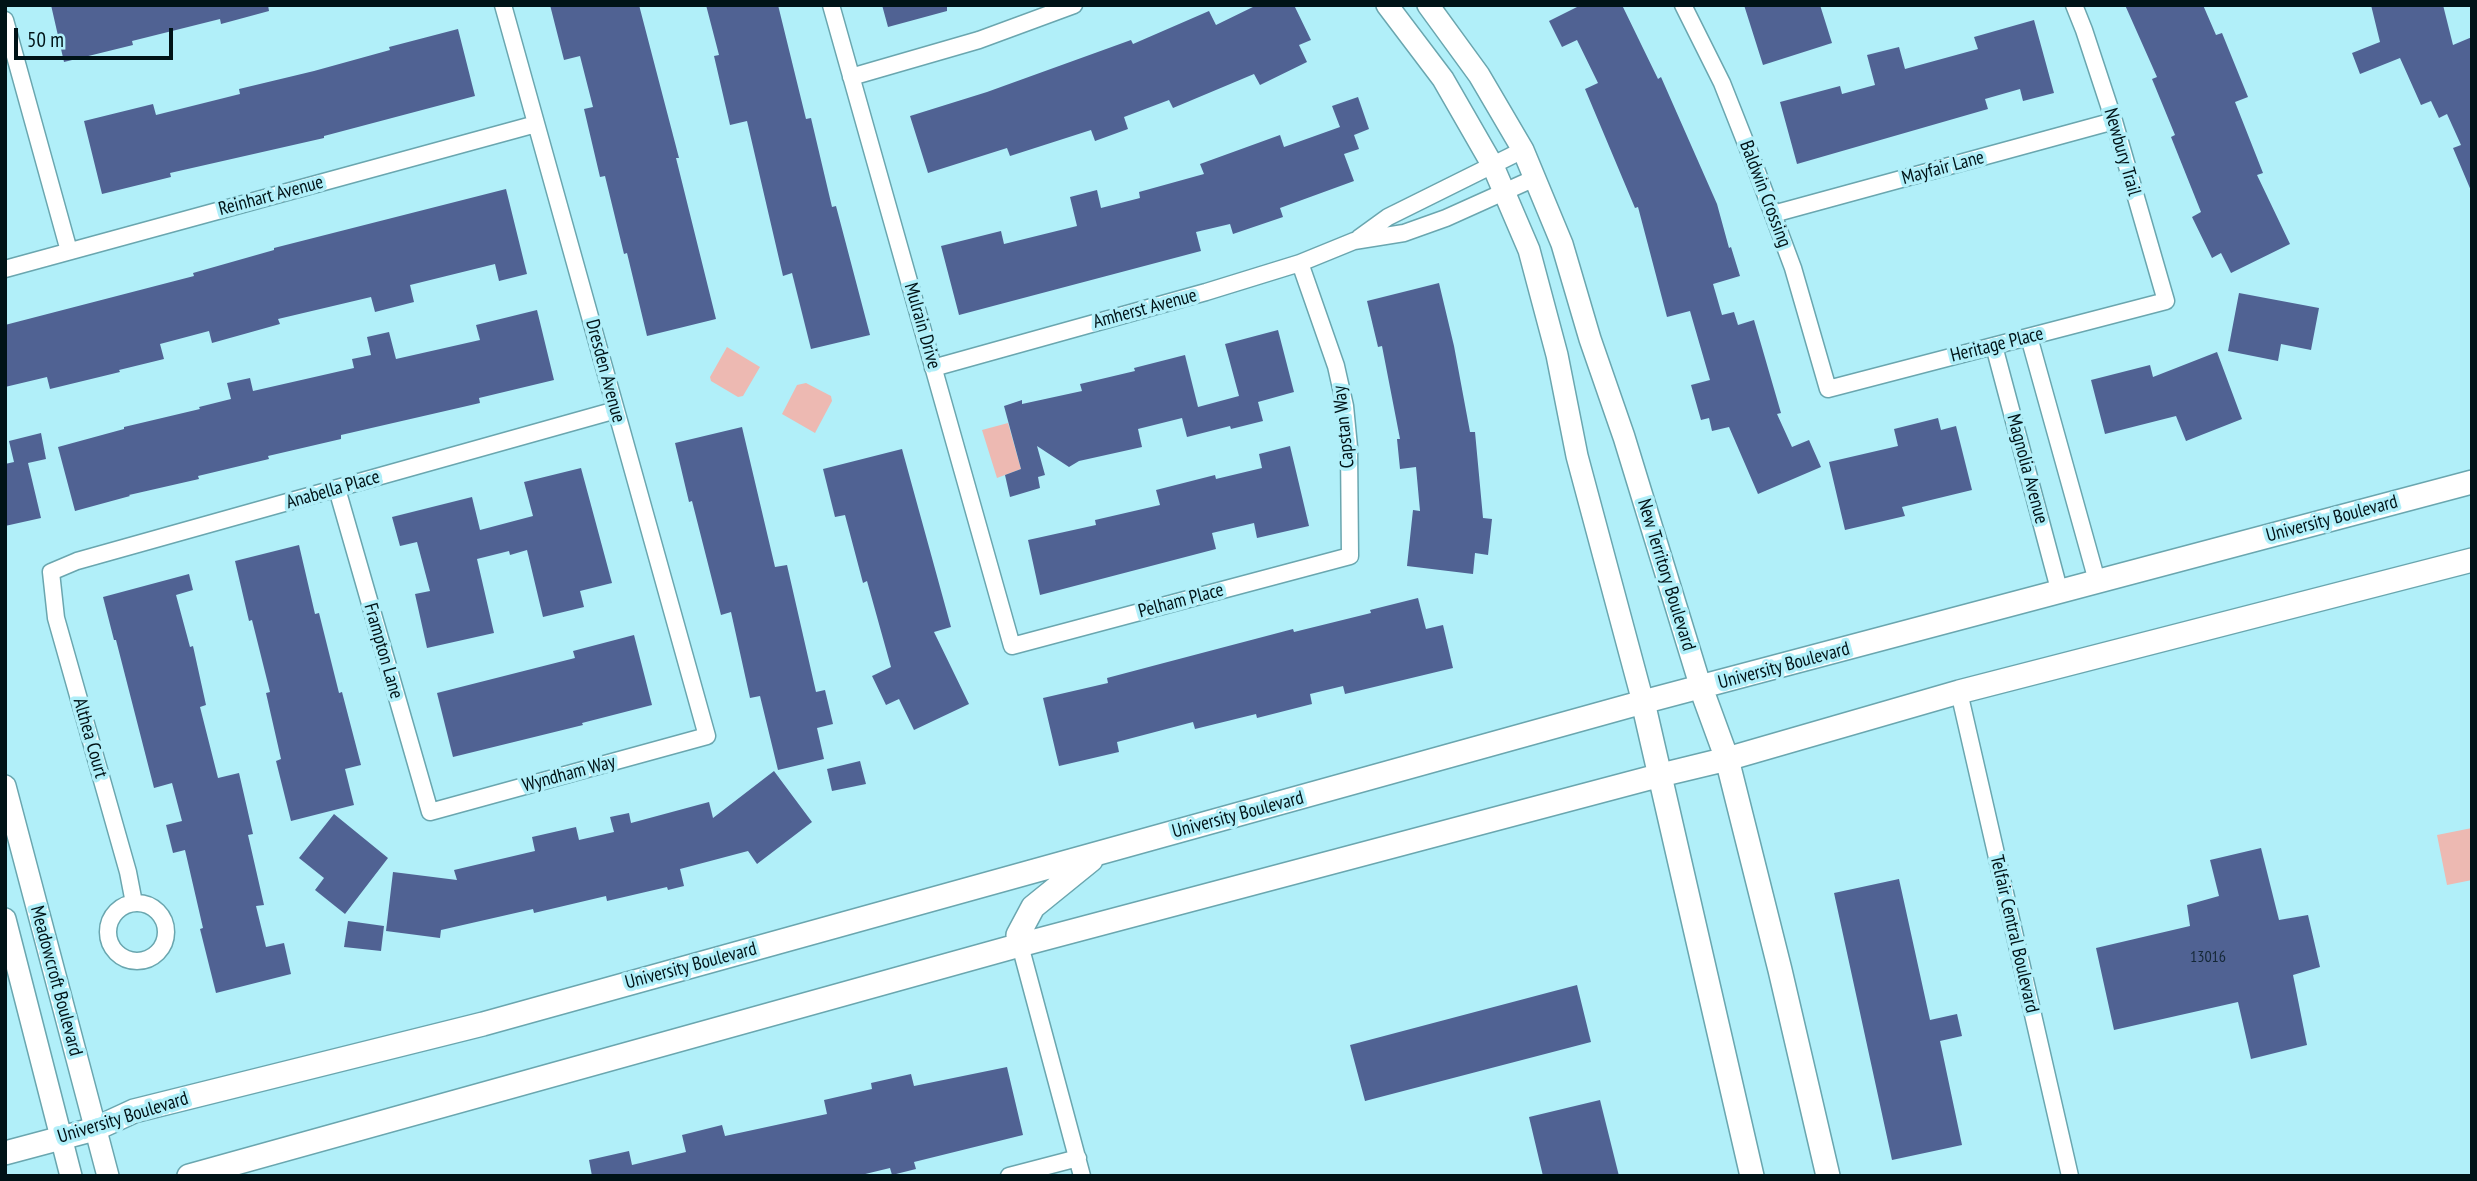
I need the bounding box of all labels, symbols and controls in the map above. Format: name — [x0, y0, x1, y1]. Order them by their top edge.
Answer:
scale bar — [18, 14, 177, 58]
text: 50 m — [27, 26, 64, 53]
street label: Newbury Trail — [2099, 105, 2145, 199]
street label: Baldwin Crossing — [1734, 137, 1796, 251]
street label: Mayfair Lane — [1899, 146, 1987, 190]
street label: Reinhart Avenue — [216, 171, 326, 221]
street label: Mulrain Drive — [899, 280, 945, 372]
street label: Amherst Avenue — [1091, 284, 1199, 334]
street label: Dresden Avenue — [580, 317, 630, 425]
street label: Heritage Place — [1948, 322, 2046, 368]
street label: Capstan Way — [1328, 385, 1360, 469]
street label: Magnolia Avenue — [2001, 412, 2053, 526]
street label: Anabella Place — [284, 466, 382, 514]
street label: University Boulevard — [2264, 490, 2400, 548]
street label: New Territory Boulevard — [1632, 496, 1700, 654]
street label: Pelham Place — [1136, 579, 1226, 623]
street label: Frampton Lane — [358, 601, 408, 701]
street label: University Boulevard — [1716, 637, 1852, 695]
street label: Althea Court — [68, 695, 112, 781]
street label: Wyndham Way — [520, 751, 618, 797]
street label: University Boulevard — [1170, 786, 1306, 844]
street label: Telfair Central Boulevard — [1985, 853, 2043, 1015]
street label: Meadowcroft Boulevard — [25, 903, 87, 1059]
street label: University Boulevard — [623, 937, 759, 995]
house number: 13016 — [2190, 947, 2226, 967]
street label: University Boulevard — [55, 1087, 191, 1149]

